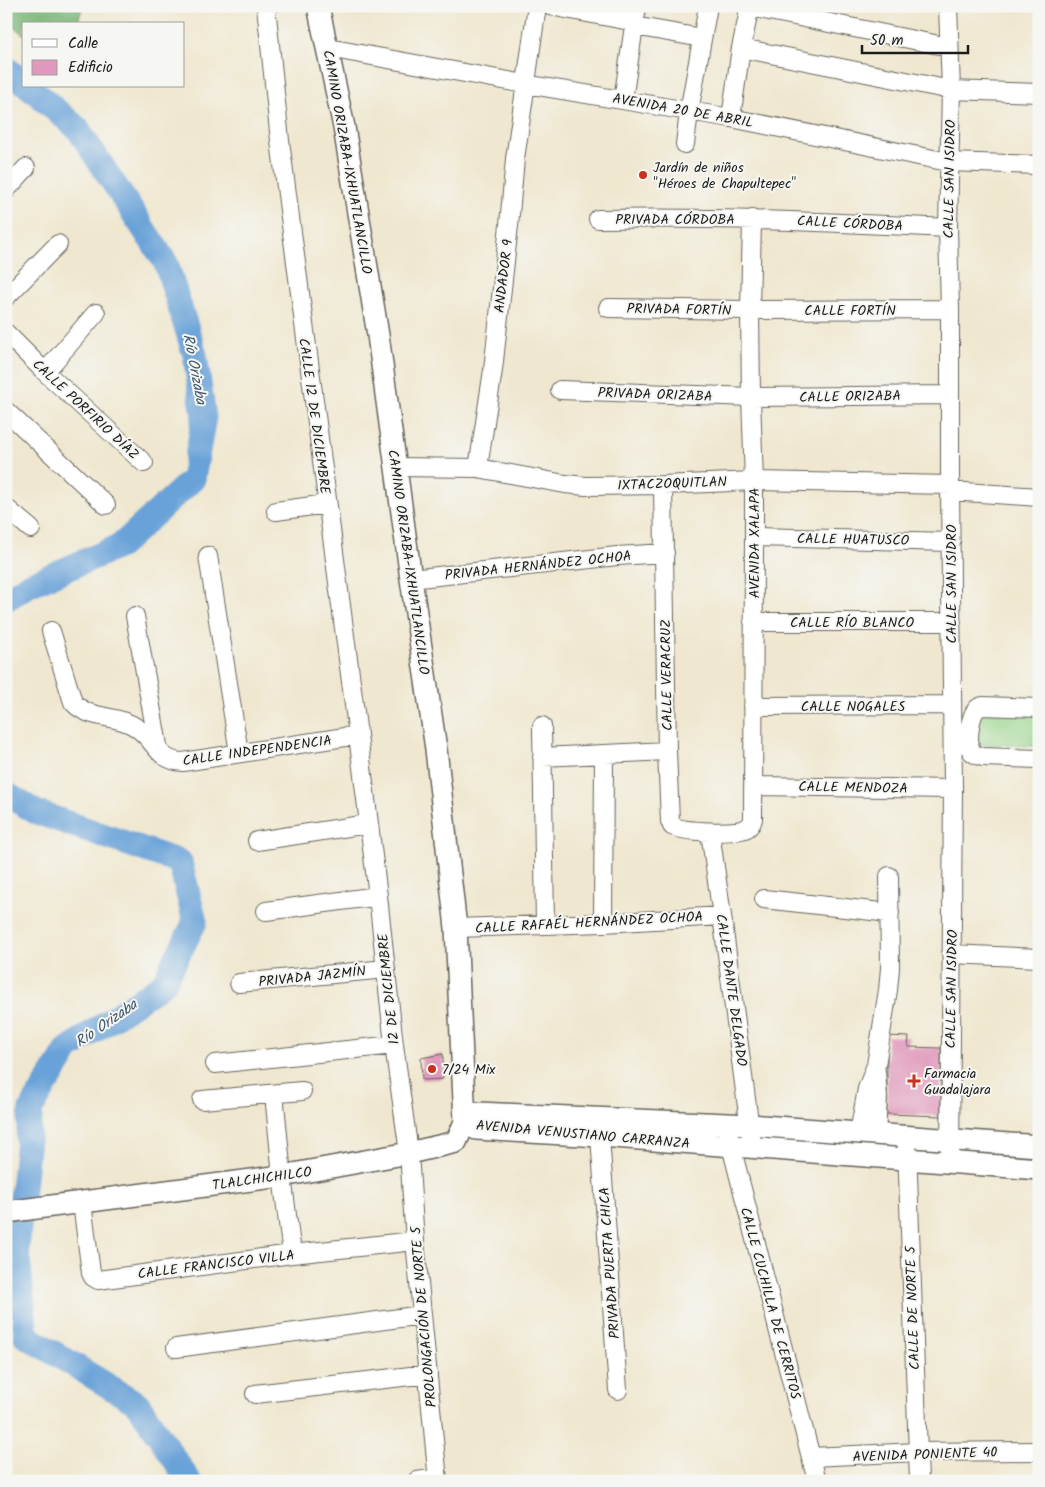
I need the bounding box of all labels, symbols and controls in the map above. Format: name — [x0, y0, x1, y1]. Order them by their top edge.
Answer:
legend — [22, 22, 185, 88]
scale bar — [862, 22, 969, 54]
text: 50 m — [870, 29, 904, 53]
text: Calle — [68, 32, 98, 56]
street label: CAMINO ORIZABA-IXHUATLANCILLO — [316, 48, 378, 276]
text: Edificio — [68, 56, 113, 80]
street label: AVENIDA 20 DE ABRIL — [611, 88, 755, 134]
street label: CALLE SAN ISIDRO — [938, 119, 962, 239]
place label: Jardín de niños "Héroes de Chapultepec" — [653, 157, 796, 195]
marker: Jardín de niños "Héroes de Chapultepec" — [637, 169, 649, 181]
street label: PRIVADA CÓRDOBA — [615, 209, 735, 231]
street label: CALLE CÓRDOBA — [796, 210, 904, 238]
street label: ANDADOR 9 — [489, 238, 519, 314]
street label: PRIVADA FORTÍN — [626, 298, 732, 322]
street label: CALLE FORTÍN — [804, 300, 896, 322]
water label: Río Orizaba — [175, 332, 213, 407]
street label: CALLE 12 DE DICIEMBRE — [292, 337, 336, 496]
street label: CALLE PORFIRIO DÍAZ — [27, 354, 144, 465]
street label: PRIVADA ORIZABA — [597, 382, 713, 408]
street label: CALLE ORIZABA — [799, 385, 901, 409]
street label: CAMINO ORIZABA-IXHUATLANCILLO — [381, 448, 435, 677]
street label: IXTACZOQUITLAN — [617, 471, 728, 497]
street label: AVENIDA XALAPA — [744, 488, 766, 598]
street label: CALLE SAN ISIDRO — [941, 524, 963, 643]
street label: CALLE HUATUSCO — [797, 528, 910, 552]
street label: PRIVADA HERNÁNDEZ OCHOA — [444, 545, 632, 587]
street label: CALLE RÍO BLANCO — [790, 612, 915, 634]
street label: CALLE VERACRUZ — [655, 619, 679, 731]
street label: CALLE NOGALES — [801, 696, 906, 718]
street label: CALLE INDEPENDENCIA — [181, 730, 333, 772]
street label: CALLE MENDOZA — [798, 776, 908, 800]
street label: CALLE RAFAÉL HERNÁNDEZ OCHOA — [475, 906, 704, 940]
street label: CALLE DANTE DELGADO — [709, 912, 753, 1068]
street label: CALLE SAN ISIDRO — [940, 929, 964, 1049]
street label: 12 DE DICIEMBRE — [372, 931, 406, 1046]
street label: PRIVADA JAZMÍN — [257, 960, 367, 994]
water label: Río Orizaba — [70, 993, 143, 1054]
place label: 7/24 Mix — [442, 1059, 496, 1081]
marker: 7/24 Mix — [426, 1063, 438, 1075]
place label: Farmacia Guadalajara — [924, 1063, 991, 1101]
marker: Farmacia Guadalajara — [908, 1075, 920, 1087]
street label: AVENIDA VENUSTIANO CARRANZA — [475, 1115, 691, 1155]
street label: TLALCHICHILCO — [211, 1161, 314, 1197]
street label: PRIVADA PUERTA CHICA — [594, 1186, 626, 1340]
street label: CALLE CUCHILLA DE CERRITOS — [734, 1205, 806, 1402]
street label: PROLONGACIÓN DE NORTE 5 — [405, 1224, 443, 1408]
street label: CALLE FRANCISCO VILLA — [136, 1244, 296, 1286]
street label: CALLE DE NORTE 5 — [900, 1244, 926, 1370]
street label: AVENIDA PONIENTE 40 — [852, 1441, 998, 1469]

